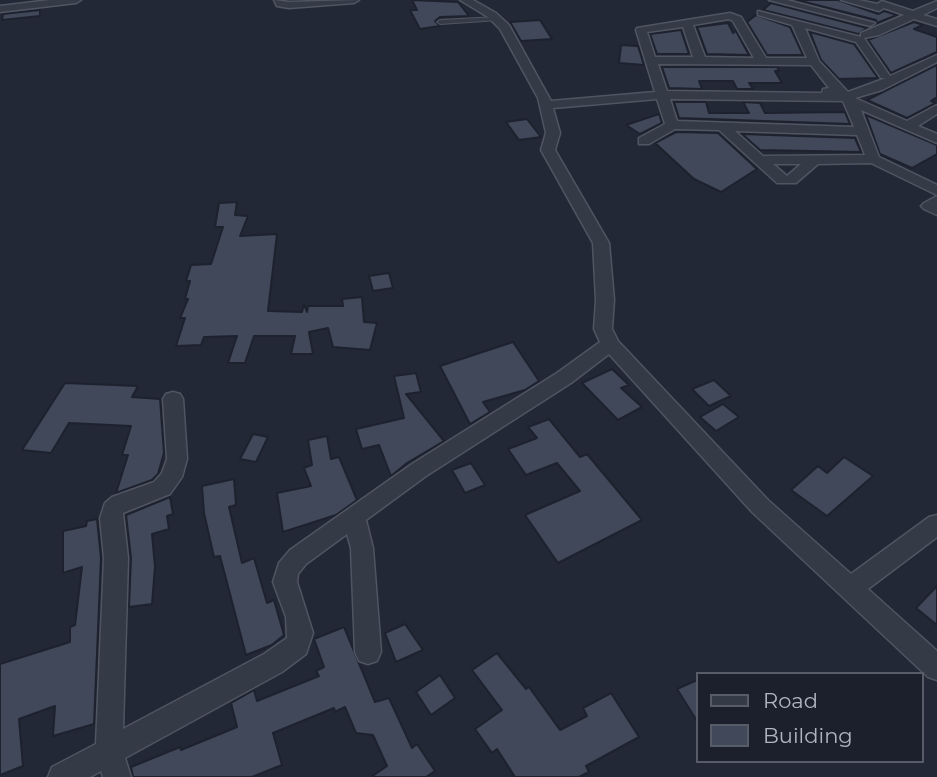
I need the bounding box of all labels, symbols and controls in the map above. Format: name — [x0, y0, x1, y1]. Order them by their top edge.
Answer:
legend — [696, 672, 923, 763]
text: Road — [763, 688, 818, 713]
text: Building — [763, 723, 853, 748]

